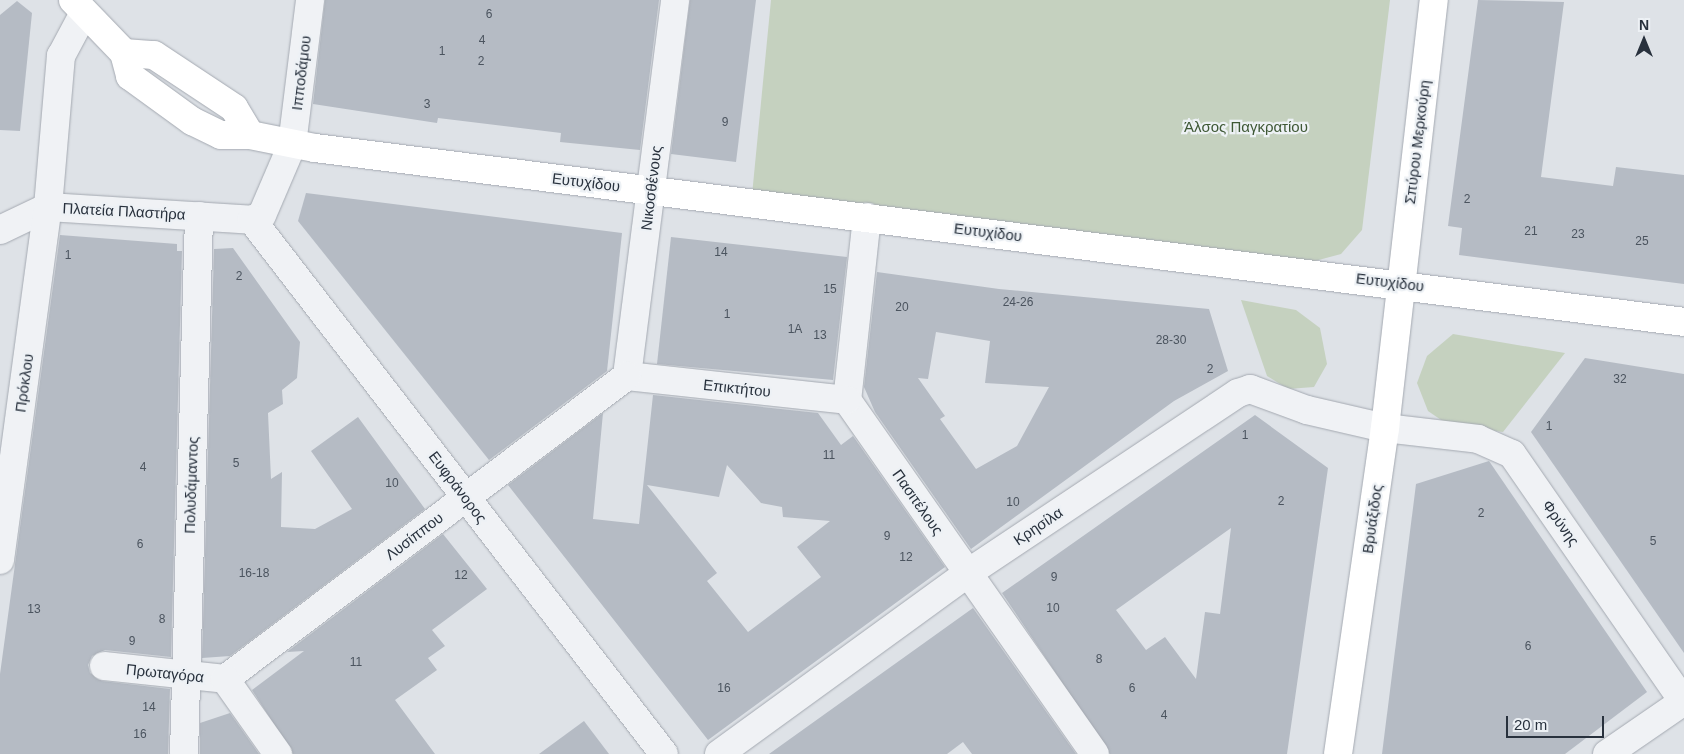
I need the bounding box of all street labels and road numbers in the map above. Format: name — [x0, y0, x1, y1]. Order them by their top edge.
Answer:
street label: Ιπποδάμου — [287, 35, 315, 111]
street label: Σπύρου Μερκούρη — [1400, 79, 1434, 205]
street label: Νικοσθένους — [637, 145, 665, 231]
street label: Ευτυχίδου — [551, 169, 621, 195]
street label: Πλατεία Πλαστήρα — [62, 199, 186, 223]
street label: Ευτυχίδου — [953, 219, 1023, 245]
street label: Ευτυχίδου — [1355, 269, 1425, 295]
street label: Πρόκλου — [11, 353, 37, 413]
street label: Επικτήτου — [702, 376, 772, 400]
street label: Πολυδάμαντος — [180, 436, 202, 534]
street label: Ευφράνορος — [425, 448, 491, 526]
street label: Πασιτέλους — [889, 466, 947, 538]
street label: Βρυάξιδος — [1358, 483, 1386, 555]
street label: Φρύνης — [1539, 497, 1583, 549]
street label: Κρησίλα — [1010, 503, 1066, 549]
street label: Λυσίππου — [381, 508, 447, 564]
street label: Πρωταγόρα — [125, 660, 205, 686]

